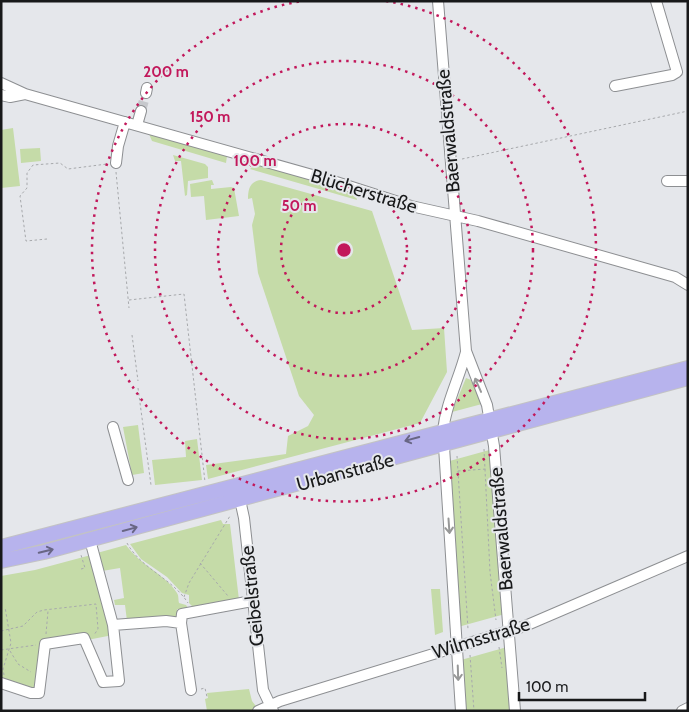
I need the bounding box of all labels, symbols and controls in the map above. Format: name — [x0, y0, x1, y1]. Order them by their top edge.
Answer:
text: 200 m — [143, 63, 189, 81]
street label: Baerwaldstraße — [431, 68, 465, 194]
text: 150 m — [190, 108, 230, 126]
text: 100 m — [233, 152, 277, 170]
street label: Blücherstraße — [308, 164, 420, 218]
text: 50 m — [281, 197, 317, 215]
centre of rings — [335, 241, 353, 259]
one-way arrow — [472, 378, 482, 393]
one-way arrow — [405, 435, 421, 445]
street label: Urbanstraße — [294, 448, 396, 496]
street label: Baerwaldstraße — [484, 466, 518, 592]
one-way arrow — [444, 517, 453, 533]
one-way arrow — [122, 524, 138, 533]
street label: Geibelstraße — [235, 544, 269, 647]
one-way arrow — [37, 546, 53, 556]
street label: Wilmsstraße — [429, 612, 533, 664]
one-way arrow — [453, 664, 463, 681]
scale bar — [519, 670, 645, 702]
text: 100 m — [526, 678, 568, 696]

